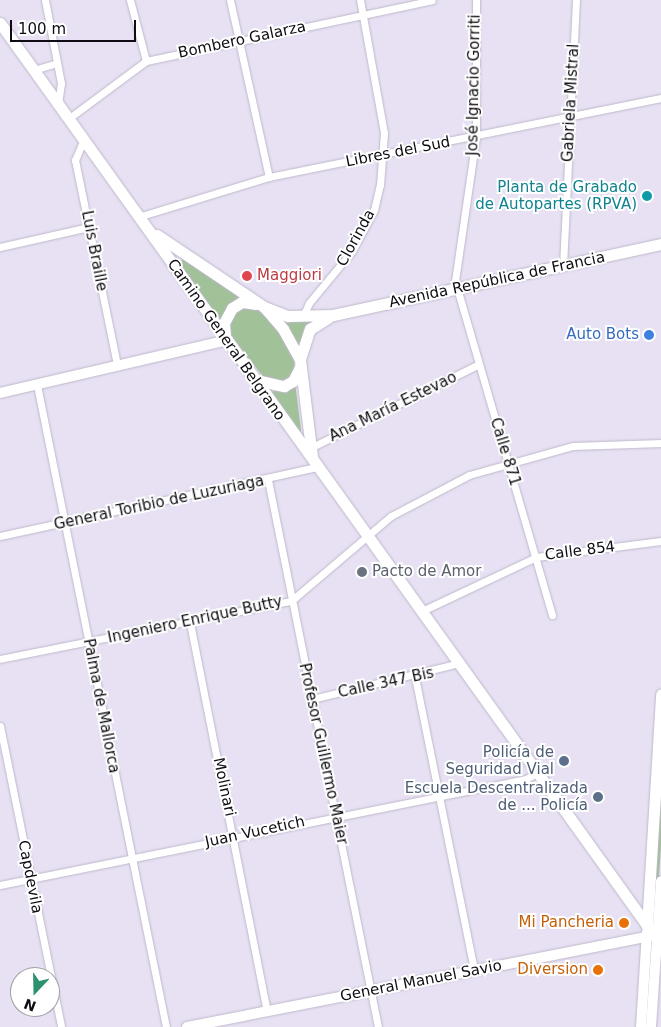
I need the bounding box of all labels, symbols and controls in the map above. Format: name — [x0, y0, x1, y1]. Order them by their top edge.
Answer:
scale bar — [12, 10, 139, 42]
street label: José Ignacio Gorriti — [464, 14, 484, 156]
street label: Bombero Galarza — [177, 18, 307, 62]
text: 100 m — [18, 20, 66, 38]
street label: Gabriela Mistral — [559, 43, 583, 163]
street label: Libres del Sud — [344, 133, 452, 171]
place label: Planta de Grabado de Autopartes (RPVA) — [475, 178, 637, 213]
marker: Planta de Grabado de Autopartes (RPVA) — [641, 190, 653, 202]
street label: Clorinda — [333, 206, 379, 270]
street label: Luis Braille — [77, 209, 111, 293]
street label: Avenida República de Francia — [387, 248, 607, 312]
street label: Camino General Belgrano — [163, 256, 289, 424]
place label: Maggiori — [257, 267, 322, 285]
marker: Maggiori — [241, 270, 253, 282]
place label: Auto Bots — [566, 326, 639, 344]
marker: Auto Bots — [643, 329, 655, 341]
street label: Ana María Estevao — [326, 368, 460, 446]
street label: Calle 871 — [486, 416, 524, 488]
street label: General Toribio de Luzuriaga — [52, 472, 266, 534]
street label: Calle 854 — [544, 538, 616, 564]
place label: Pacto de Amor — [372, 563, 481, 581]
marker: Pacto de Amor — [356, 566, 368, 578]
street label: Ingeniero Enrique Butty — [106, 593, 284, 647]
street label: Palma de Mallorca — [79, 637, 123, 775]
street label: Profesor Guillermo Maier — [295, 662, 351, 846]
street label: Calle 347 Bis — [336, 664, 436, 702]
place label: Policía de Seguridad Vial — [445, 743, 554, 778]
marker: Policía de Seguridad Vial — [558, 755, 570, 767]
street label: Molinari — [209, 756, 239, 818]
place label: Escuela Descentralizada de ... Policía — [405, 779, 588, 814]
marker: Escuela Descentralizada de ... Policía — [592, 791, 604, 803]
street label: Juan Vucetich — [204, 813, 306, 851]
street label: Capdevila — [14, 839, 46, 915]
place label: Mi Pancheria — [519, 914, 614, 932]
marker: Mi Pancheria — [618, 917, 630, 929]
street label: General Manuel Savio — [339, 957, 503, 1005]
place label: Diversion — [517, 961, 588, 979]
marker: Diversion — [592, 964, 604, 976]
north arrow — [10, 967, 60, 1017]
text: N — [22, 996, 38, 1015]

